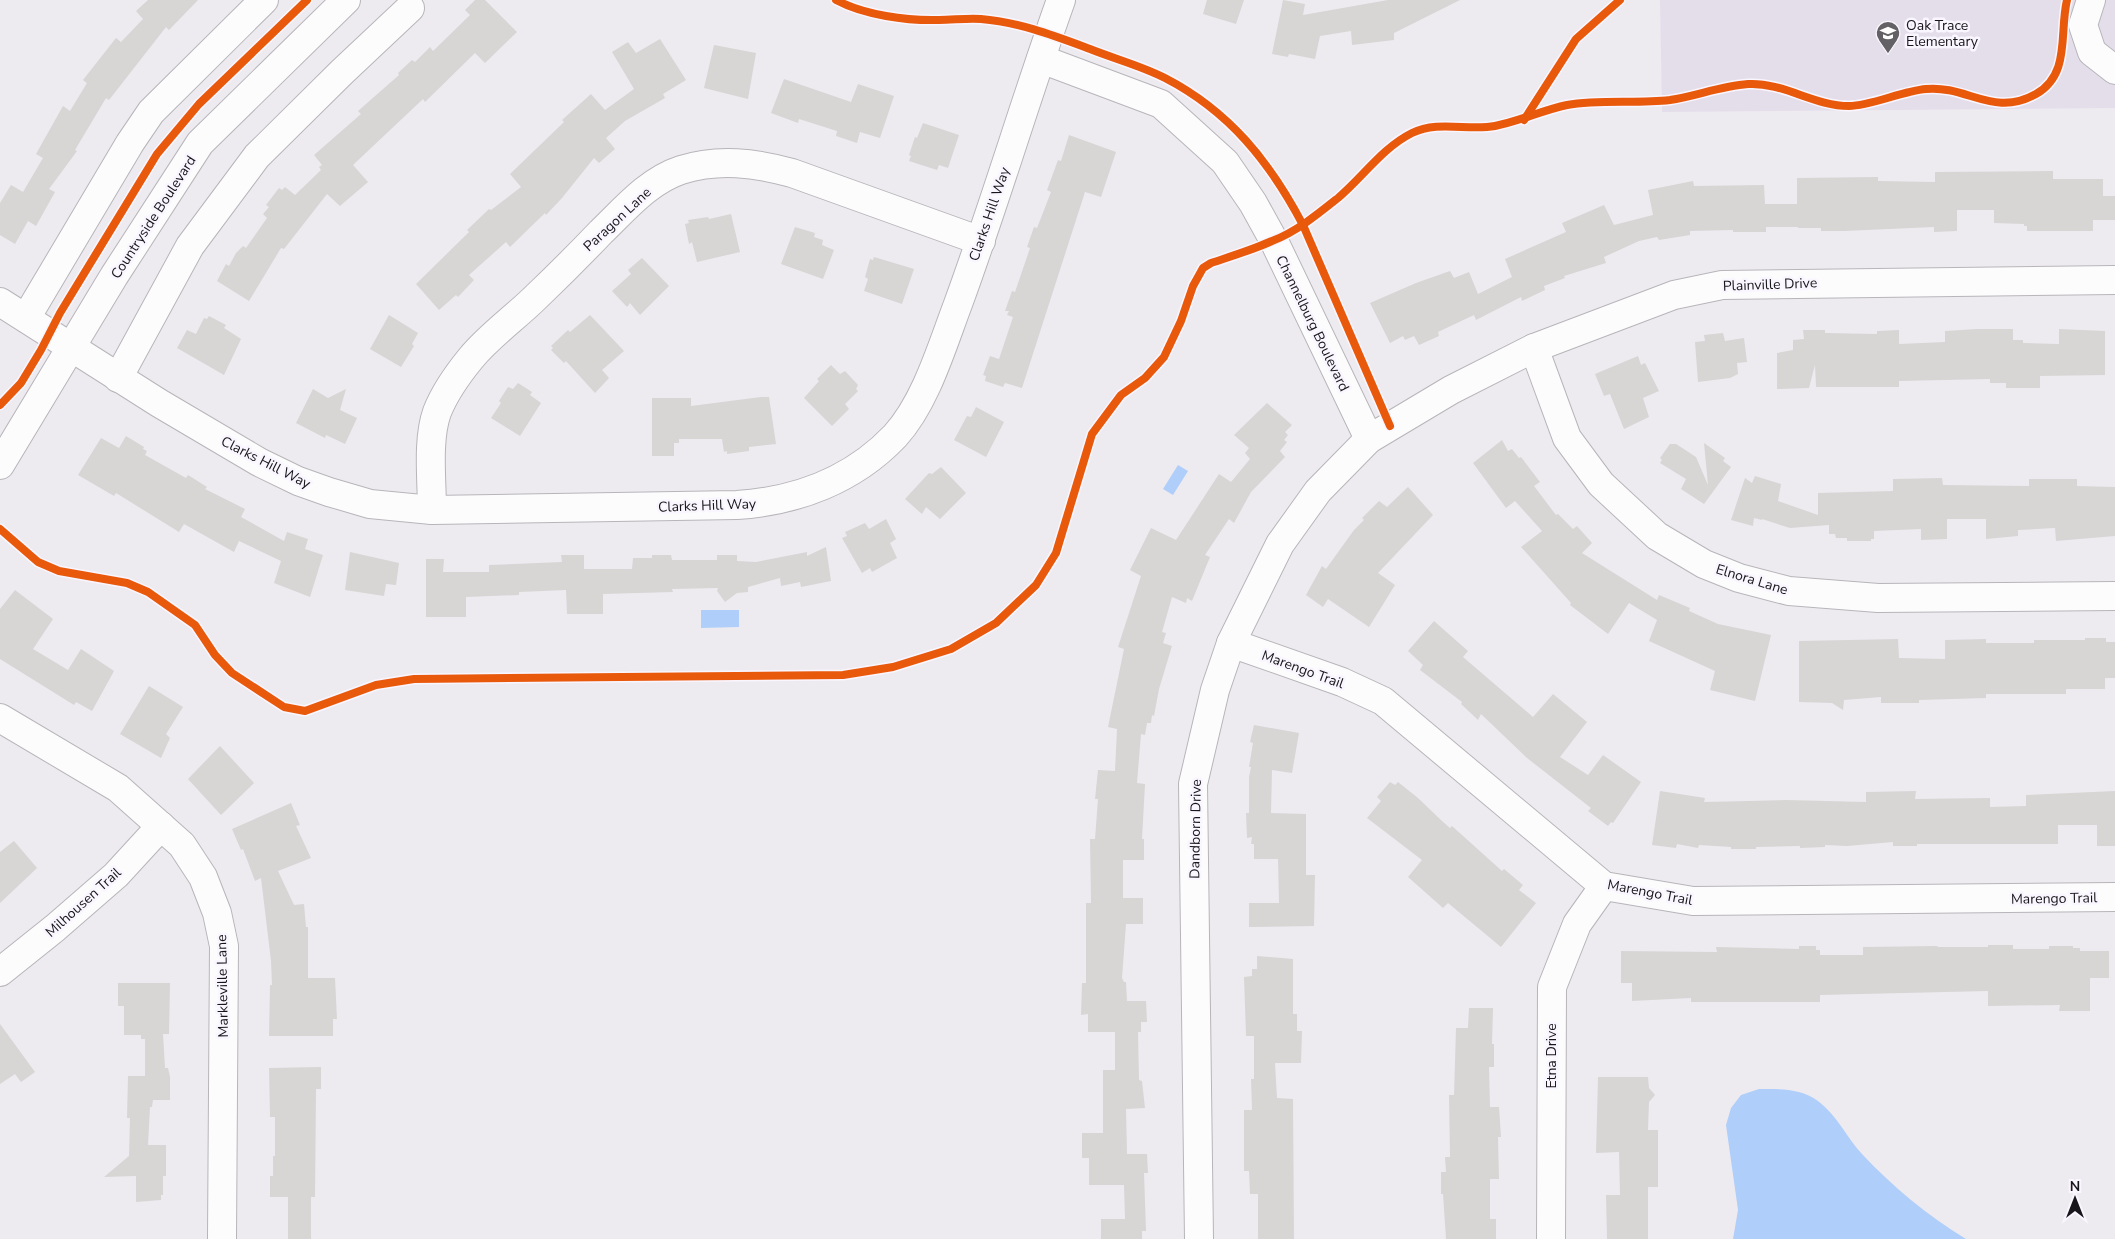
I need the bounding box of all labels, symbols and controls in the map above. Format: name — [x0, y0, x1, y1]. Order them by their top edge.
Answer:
place label: Oak Trace Elementary — [1906, 16, 1979, 51]
school or university icon: Oak Trace Elementary — [1875, 20, 1901, 54]
street label: Countryside Boulevard — [106, 152, 200, 283]
street label: Clarks Hill Way — [965, 164, 1015, 264]
street label: Paragon Lane — [579, 183, 655, 256]
street label: Channelburg Boulevard — [1271, 252, 1354, 394]
street label: Plainville Drive — [1722, 273, 1818, 296]
street label: Clarks Hill Way — [218, 432, 315, 494]
street label: Clarks Hill Way — [658, 494, 757, 517]
street label: Elnora Lane — [1713, 560, 1790, 599]
street label: Marengo Trail — [1259, 646, 1347, 693]
street label: Dandborn Drive — [1185, 779, 1206, 879]
street label: Milhousen Trail — [41, 863, 126, 941]
street label: Marengo Trail — [1606, 875, 1695, 910]
street label: Marengo Trail — [2011, 888, 2098, 909]
street label: Markleville Lane — [212, 934, 233, 1038]
street label: Etna Drive — [1542, 1023, 1561, 1089]
north arrow — [2050, 1174, 2100, 1224]
text: N — [2070, 1177, 2080, 1196]

